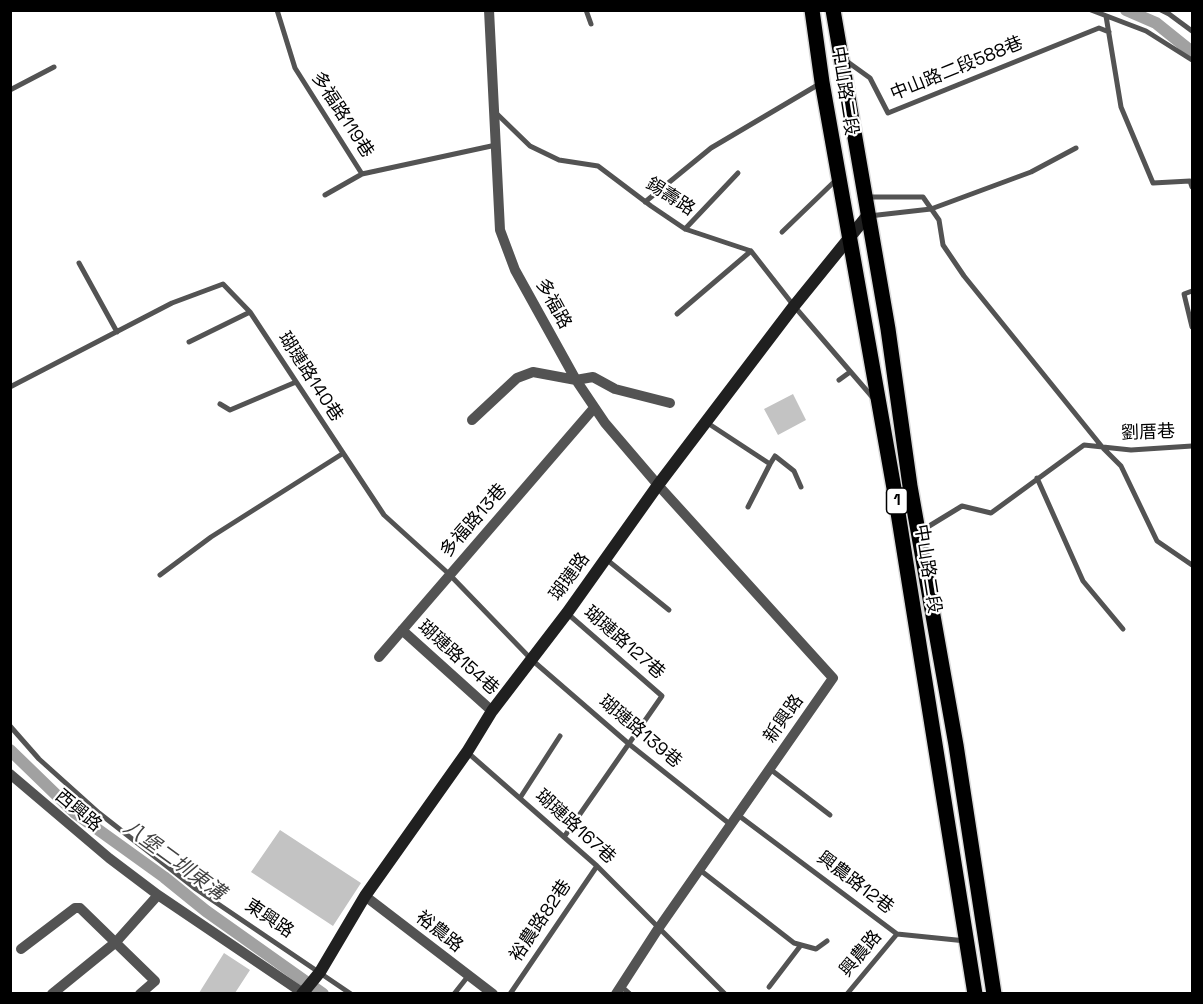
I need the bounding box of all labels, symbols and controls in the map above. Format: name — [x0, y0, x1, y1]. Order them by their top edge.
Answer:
street label: 中山路二段588巷 — [887, 33, 1027, 105]
street label: 中山路二段 — [826, 45, 862, 137]
street label: 多福路119巷 — [306, 68, 378, 162]
street label: 錫壽路 — [641, 173, 699, 221]
street label: 多福路 — [530, 275, 576, 333]
street label: 瑚璉路140巷 — [273, 328, 347, 426]
street label: 劉厝巷 — [1121, 421, 1175, 445]
street label: 多福路13巷 — [436, 480, 512, 562]
road number: 1 — [886, 488, 908, 514]
street label: 中山路二段 — [909, 523, 945, 615]
street label: 瑚璉路 — [545, 549, 595, 605]
street label: 瑚璉路127巷 — [579, 602, 669, 684]
street label: 瑚璉路154巷 — [413, 616, 503, 700]
street label: 瑚璉路139巷 — [594, 691, 686, 773]
street label: 新興路 — [760, 691, 808, 747]
street label: 西興路 — [50, 785, 106, 837]
street label: 瑚璉路167巷 — [530, 785, 620, 869]
water label: 八堡二圳東溝 — [118, 816, 230, 906]
street label: 興農路12巷 — [812, 847, 898, 919]
street label: 裕農路82巷 — [506, 876, 576, 966]
street label: 東興路 — [241, 895, 297, 943]
street label: 裕農路 — [411, 907, 467, 957]
street label: 興農路 — [835, 926, 887, 982]

